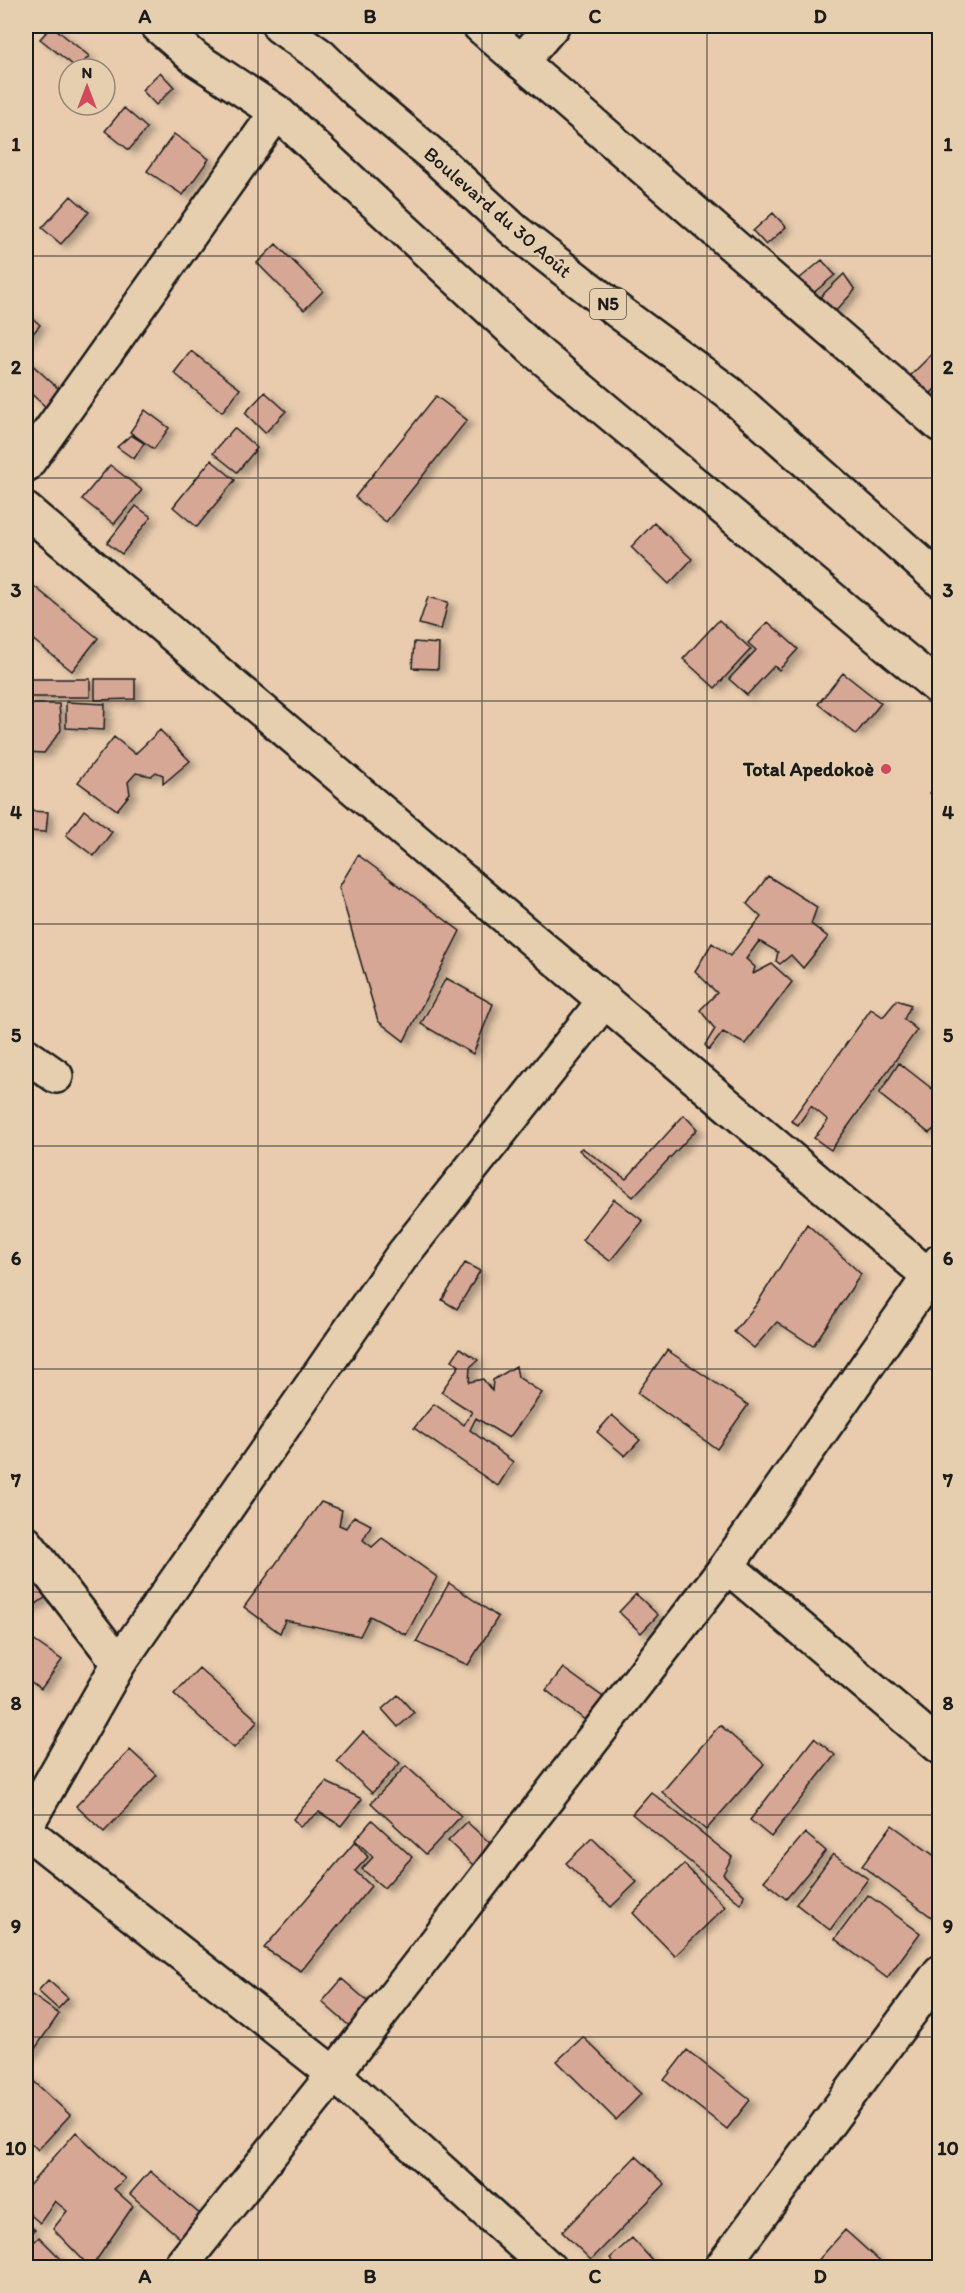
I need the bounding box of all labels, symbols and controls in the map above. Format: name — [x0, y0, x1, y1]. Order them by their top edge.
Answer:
text: A — [138, 4, 152, 28]
text: B — [364, 4, 377, 28]
text: C — [589, 4, 602, 28]
text: D — [813, 4, 827, 28]
north arrow — [57, 57, 117, 117]
text: N — [82, 63, 92, 82]
text: 1 — [11, 132, 21, 156]
text: 1 — [943, 132, 953, 156]
street label: Boulevard du 30 Août — [419, 141, 577, 283]
road number: N5 — [590, 289, 626, 319]
text: 2 — [11, 355, 22, 379]
text: 2 — [943, 355, 954, 379]
text: 3 — [11, 578, 22, 602]
text: 3 — [943, 578, 954, 602]
place label: Total Apedokoè — [742, 757, 874, 782]
marker: Total Apedokoè — [879, 762, 893, 776]
text: 4 — [10, 800, 22, 824]
text: 4 — [942, 800, 954, 824]
text: 5 — [11, 1023, 22, 1047]
text: 5 — [943, 1023, 954, 1047]
text: 6 — [11, 1246, 22, 1270]
text: 6 — [943, 1246, 954, 1270]
text: 7 — [10, 1468, 21, 1492]
text: 7 — [942, 1468, 953, 1492]
text: 8 — [11, 1691, 22, 1715]
text: 8 — [943, 1691, 954, 1715]
text: 9 — [11, 1914, 21, 1938]
text: 9 — [943, 1914, 953, 1938]
text: 10 — [5, 2136, 27, 2160]
text: 10 — [937, 2136, 959, 2160]
text: A — [138, 2264, 152, 2288]
text: B — [364, 2264, 377, 2288]
text: C — [589, 2264, 602, 2288]
text: D — [813, 2264, 827, 2288]

